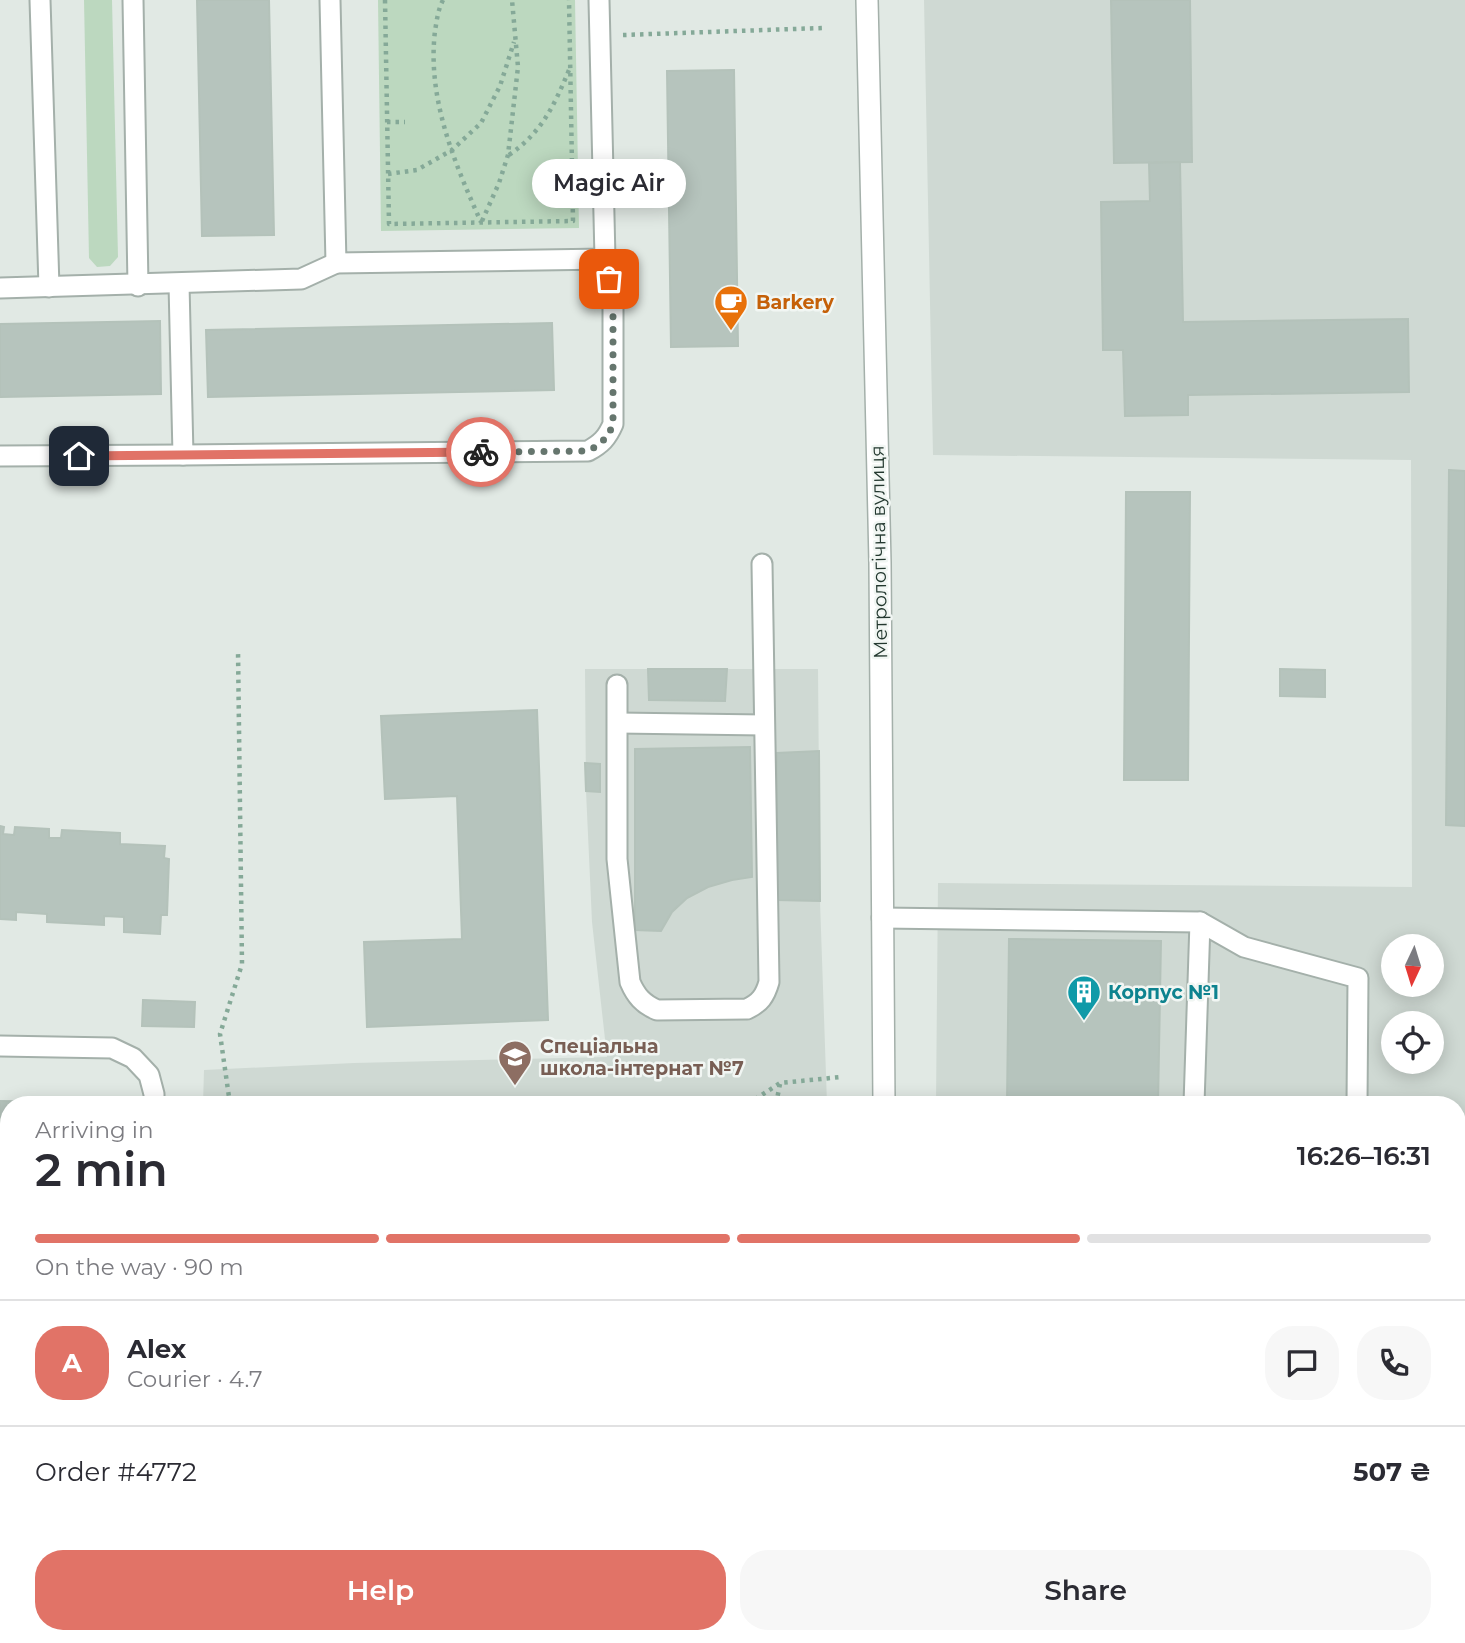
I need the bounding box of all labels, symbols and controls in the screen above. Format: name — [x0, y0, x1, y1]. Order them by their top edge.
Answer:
callout: Magic Air — [532, 160, 686, 209]
text: Magic Air — [553, 169, 665, 197]
pin — [579, 249, 639, 309]
icon: bag — [590, 260, 628, 298]
cafe icon: Barkery — [712, 283, 750, 332]
place label: Barkery — [756, 291, 835, 314]
courier — [446, 417, 516, 487]
pin — [49, 426, 109, 486]
icon: bike — [462, 433, 500, 471]
icon: home — [60, 437, 98, 475]
street label: Метрологічна вулиця — [866, 445, 892, 659]
north arrow — [1381, 934, 1444, 998]
map controls — [1381, 934, 1444, 1074]
building icon: Корпус №1 — [1065, 973, 1103, 1022]
place label: Корпус №1 — [1108, 981, 1219, 1004]
button: locate — [1381, 1011, 1444, 1074]
place label: Спеціальна школа-інтернат №7 — [540, 1035, 744, 1080]
school or university icon: Спеціальна школа-інтернат №7 — [496, 1038, 534, 1087]
text: Arriving in — [35, 1116, 154, 1144]
text: 16:26–16:31 — [1297, 1140, 1431, 1172]
text: 2 min — [35, 1141, 168, 1198]
text: On the way · 90 m — [35, 1253, 244, 1281]
button: chat — [1265, 1326, 1339, 1400]
button: phone — [1357, 1326, 1431, 1400]
text: Alex — [127, 1333, 186, 1365]
text: A — [62, 1347, 82, 1379]
text: Courier · 4.7 — [127, 1365, 263, 1393]
text: Order #4772 — [35, 1456, 197, 1488]
text: 507 ₴ — [1353, 1456, 1431, 1488]
button: Help — [35, 1550, 726, 1630]
button: Share — [740, 1550, 1431, 1630]

